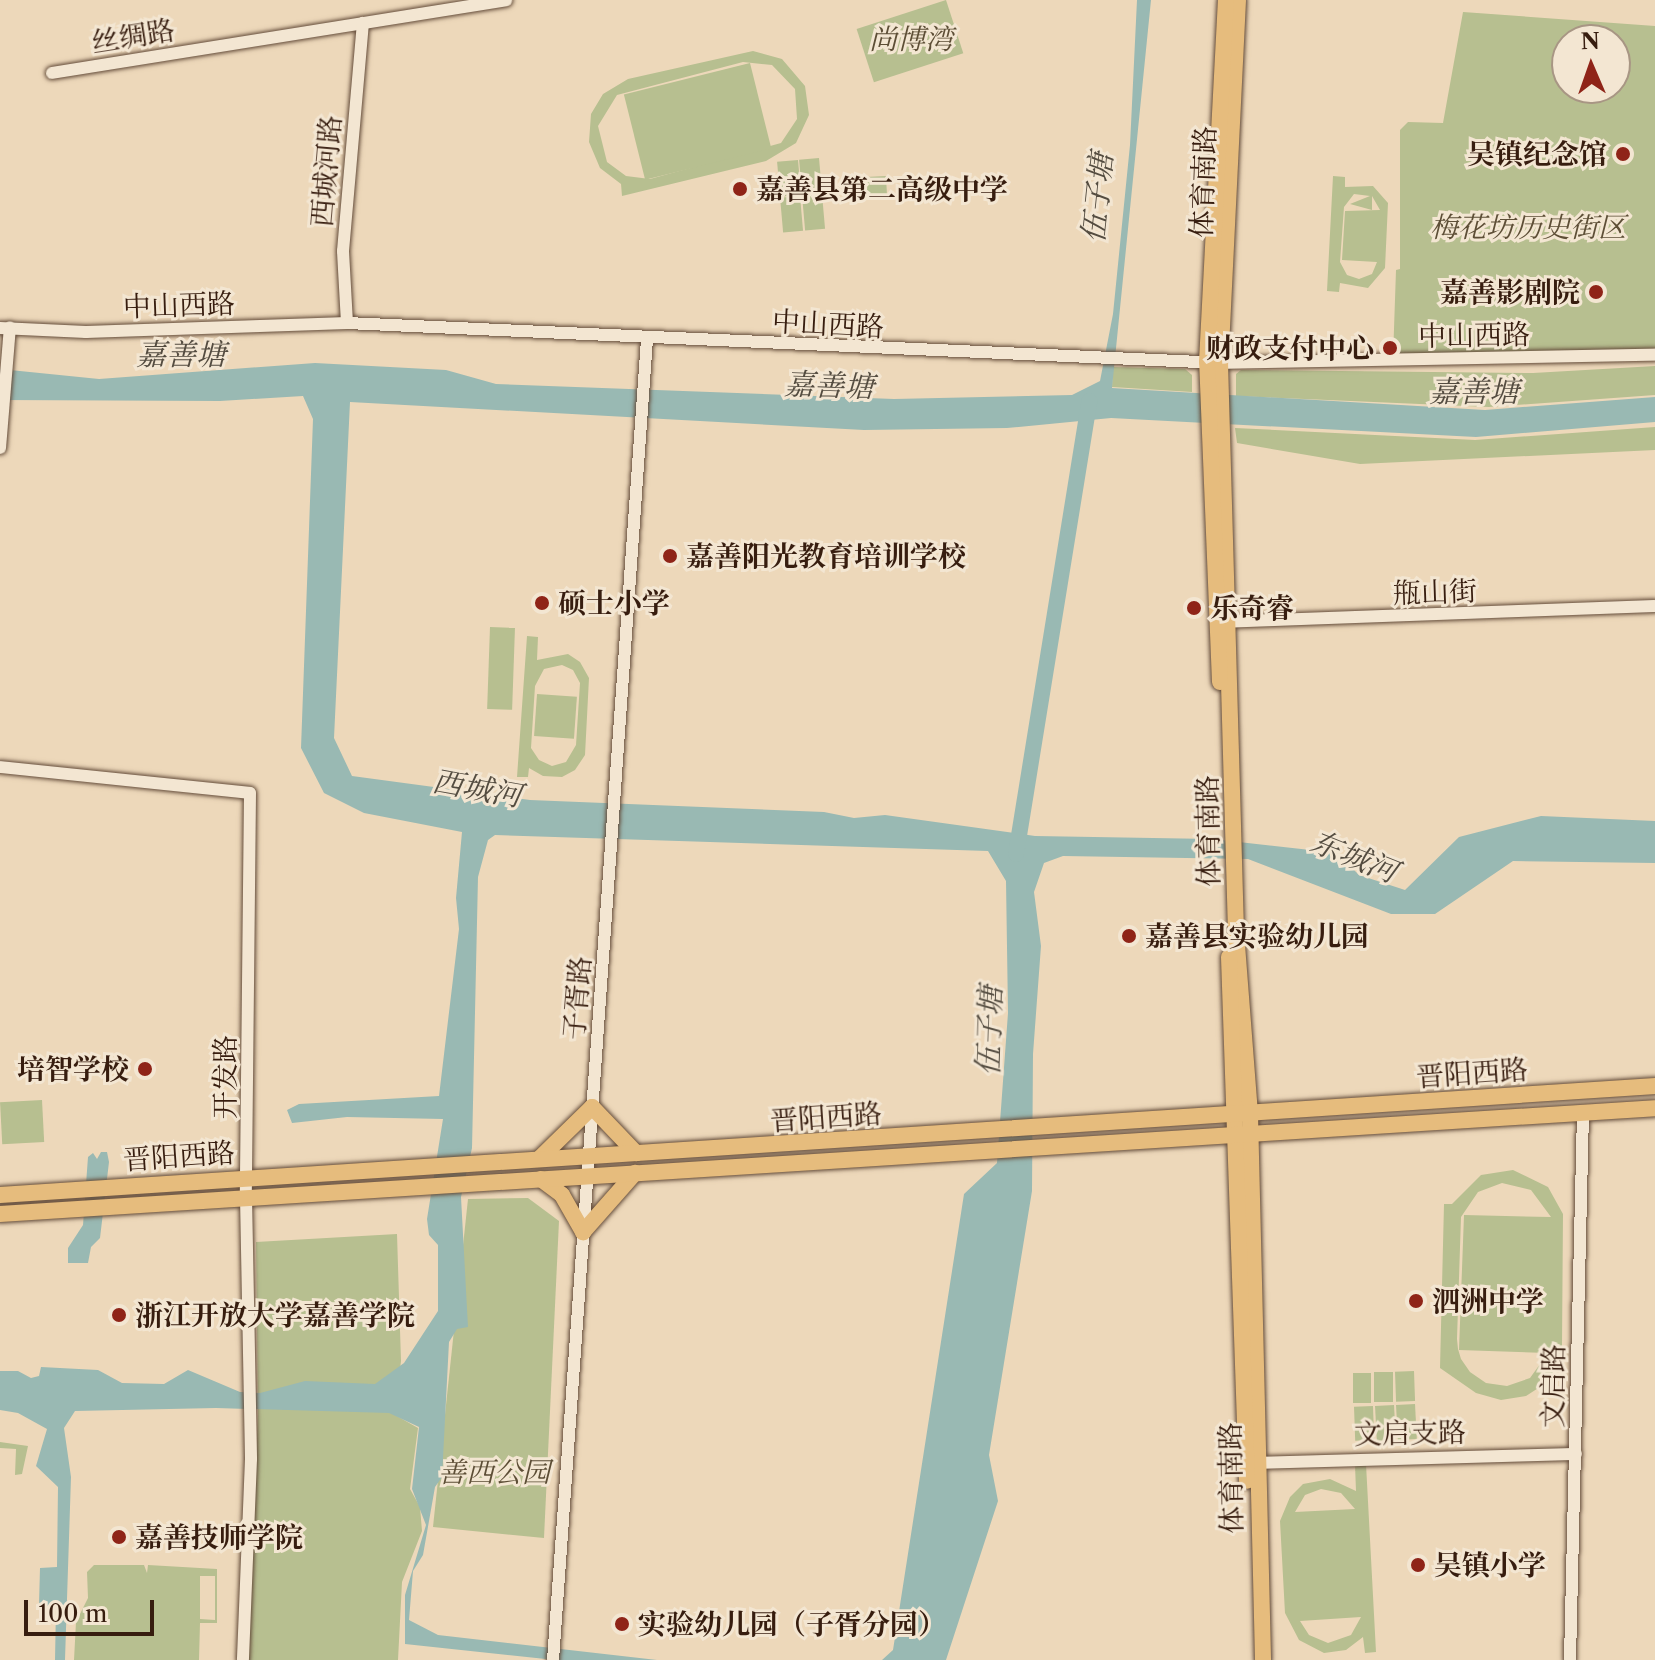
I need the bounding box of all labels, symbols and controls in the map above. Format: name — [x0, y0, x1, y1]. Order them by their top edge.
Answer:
street label: 丝绸路 — [89, 13, 177, 59]
park label: 尚博湾 — [869, 22, 953, 56]
north arrow — [1551, 24, 1631, 104]
text: N — [1580, 28, 1600, 55]
street label: 西城河路 — [304, 114, 348, 228]
street label: 体育南路 — [1184, 125, 1222, 239]
place label: 吴镇纪念馆 — [1467, 137, 1607, 171]
marker: 吴镇纪念馆 — [1614, 145, 1632, 163]
water label: 伍子塘 — [1075, 151, 1121, 245]
place label: 嘉善县第二高级中学 — [756, 172, 1008, 206]
marker: 嘉善县第二高级中学 — [731, 180, 749, 198]
park label: 梅花坊历史街区 — [1430, 210, 1626, 244]
place label: 嘉善影剧院 — [1440, 275, 1580, 309]
marker: 嘉善影剧院 — [1587, 283, 1605, 301]
street label: 中山西路 — [122, 286, 236, 324]
street label: 中山西路 — [771, 304, 885, 344]
street label: 中山西路 — [1418, 317, 1530, 353]
place label: 财政支付中心 — [1206, 331, 1374, 365]
water label: 嘉善塘 — [136, 337, 226, 373]
marker: 财政支付中心 — [1381, 339, 1399, 357]
water label: 嘉善塘 — [783, 366, 875, 406]
water label: 嘉善塘 — [1429, 374, 1519, 410]
place label: 嘉善阳光教育培训学校 — [686, 539, 966, 573]
marker: 嘉善阳光教育培训学校 — [661, 547, 679, 565]
street label: 甁山街 — [1392, 574, 1478, 610]
place label: 硕士小学 — [558, 586, 670, 620]
place label: 乐奇睿 — [1210, 591, 1294, 625]
marker: 硕士小学 — [533, 594, 551, 612]
marker: 乐奇睿 — [1185, 599, 1203, 617]
water label: 西城河 — [430, 763, 524, 815]
street label: 体育南路 — [1190, 775, 1226, 887]
water label: 东城河 — [1306, 823, 1402, 891]
place label: 嘉善县实验幼儿园 — [1145, 919, 1369, 953]
marker: 嘉善县实验幼儿园 — [1120, 927, 1138, 945]
street label: 子胥路 — [557, 955, 597, 1041]
water label: 伍子塘 — [970, 985, 1010, 1077]
street label: 开发路 — [208, 1035, 242, 1119]
place label: 培智学校 — [17, 1052, 129, 1086]
street label: 晋阳西路 — [1415, 1052, 1529, 1094]
marker: 培智学校 — [136, 1060, 154, 1078]
street label: 晋阳西路 — [769, 1096, 883, 1138]
street label: 晋阳西路 — [122, 1135, 236, 1177]
place label: 泗洲中学 — [1432, 1284, 1544, 1318]
marker: 泗洲中学 — [1407, 1292, 1425, 1310]
place label: 浙江开放大学嘉善学院 — [135, 1298, 415, 1332]
marker: 浙江开放大学嘉善学院 — [110, 1306, 128, 1324]
street label: 文启路 — [1535, 1344, 1571, 1428]
street label: 文启支路 — [1354, 1415, 1466, 1451]
street label: 体育南路 — [1213, 1422, 1249, 1534]
park label: 善西公园 — [438, 1455, 550, 1489]
place label: 嘉善技师学院 — [135, 1520, 303, 1554]
marker: 嘉善技师学院 — [110, 1528, 128, 1546]
place label: 吴镇小学 — [1434, 1548, 1546, 1582]
marker: 吴镇小学 — [1409, 1556, 1427, 1574]
scale bar — [28, 1584, 158, 1634]
text: 100 m — [38, 1599, 107, 1628]
place label: 实验幼儿园（子胥分园） — [638, 1607, 946, 1641]
marker: 实验幼儿园（子胥分园） — [613, 1615, 631, 1633]

